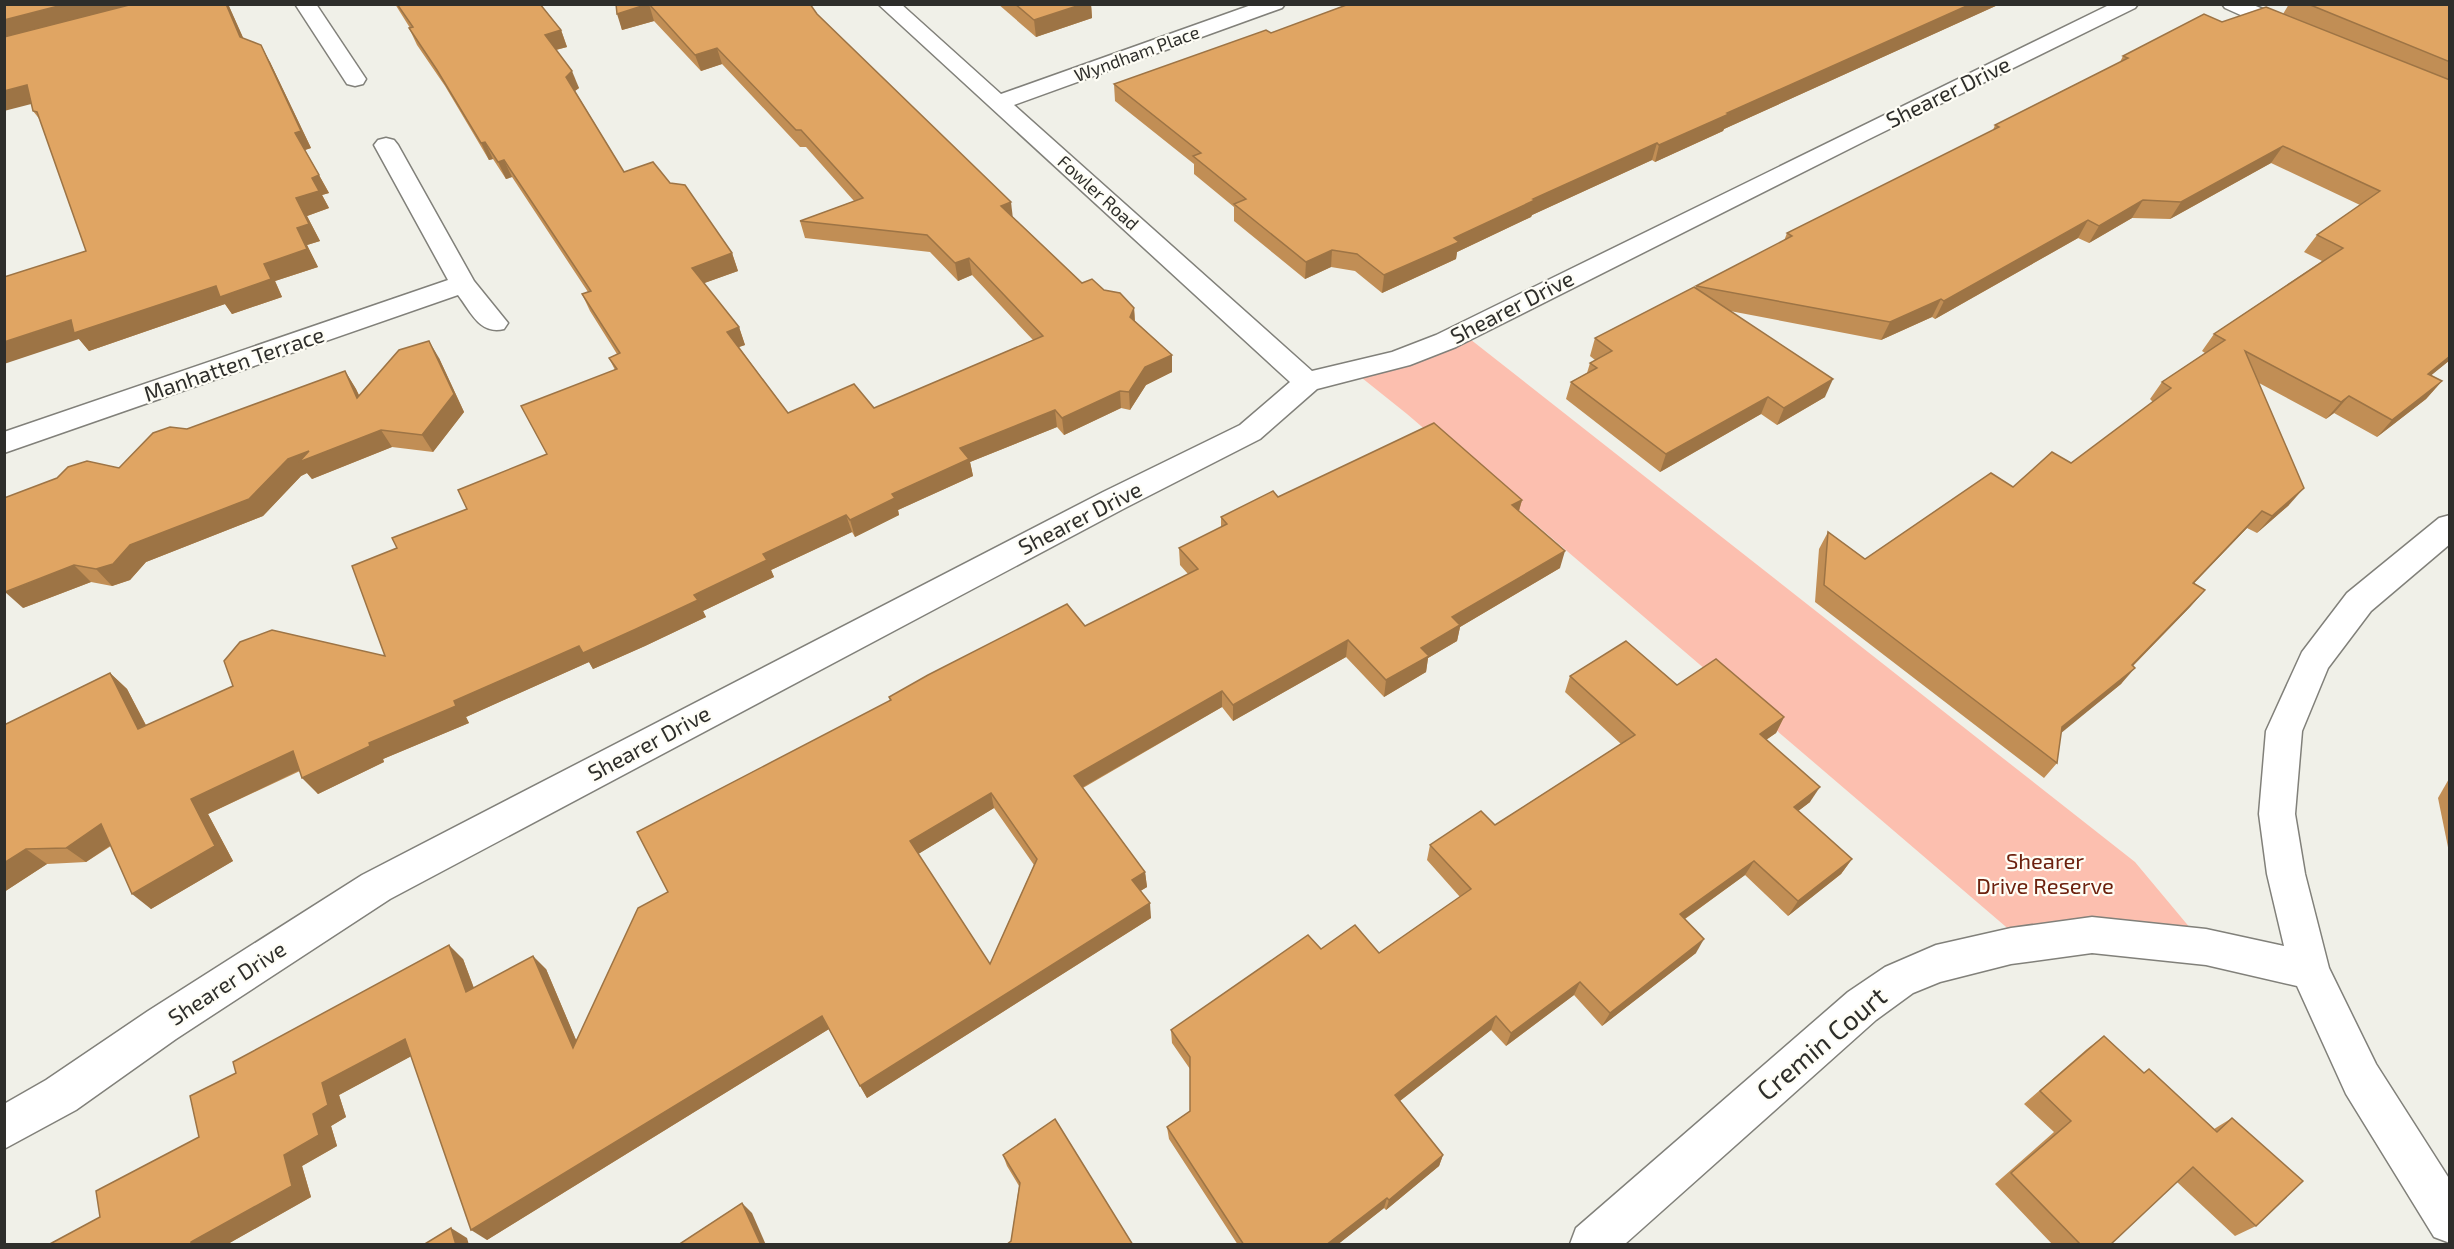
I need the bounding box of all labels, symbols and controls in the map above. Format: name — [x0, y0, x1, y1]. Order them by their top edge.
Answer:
street label: Wyndham Place — [1071, 20, 1202, 86]
street label: Shearer Drive — [1881, 50, 2014, 132]
street label: Fowler Road — [1054, 150, 1144, 234]
street label: Shearer Drive — [1446, 264, 1578, 348]
street label: Manhatten Terrace — [140, 320, 327, 406]
street label: Shearer Drive — [1014, 475, 1146, 559]
street label: Shearer Drive — [583, 699, 714, 785]
park label: Shearer Drive Reserve — [1976, 847, 2114, 898]
street label: Shearer Drive — [163, 935, 290, 1030]
street label: Cremin Court — [1749, 979, 1892, 1106]

